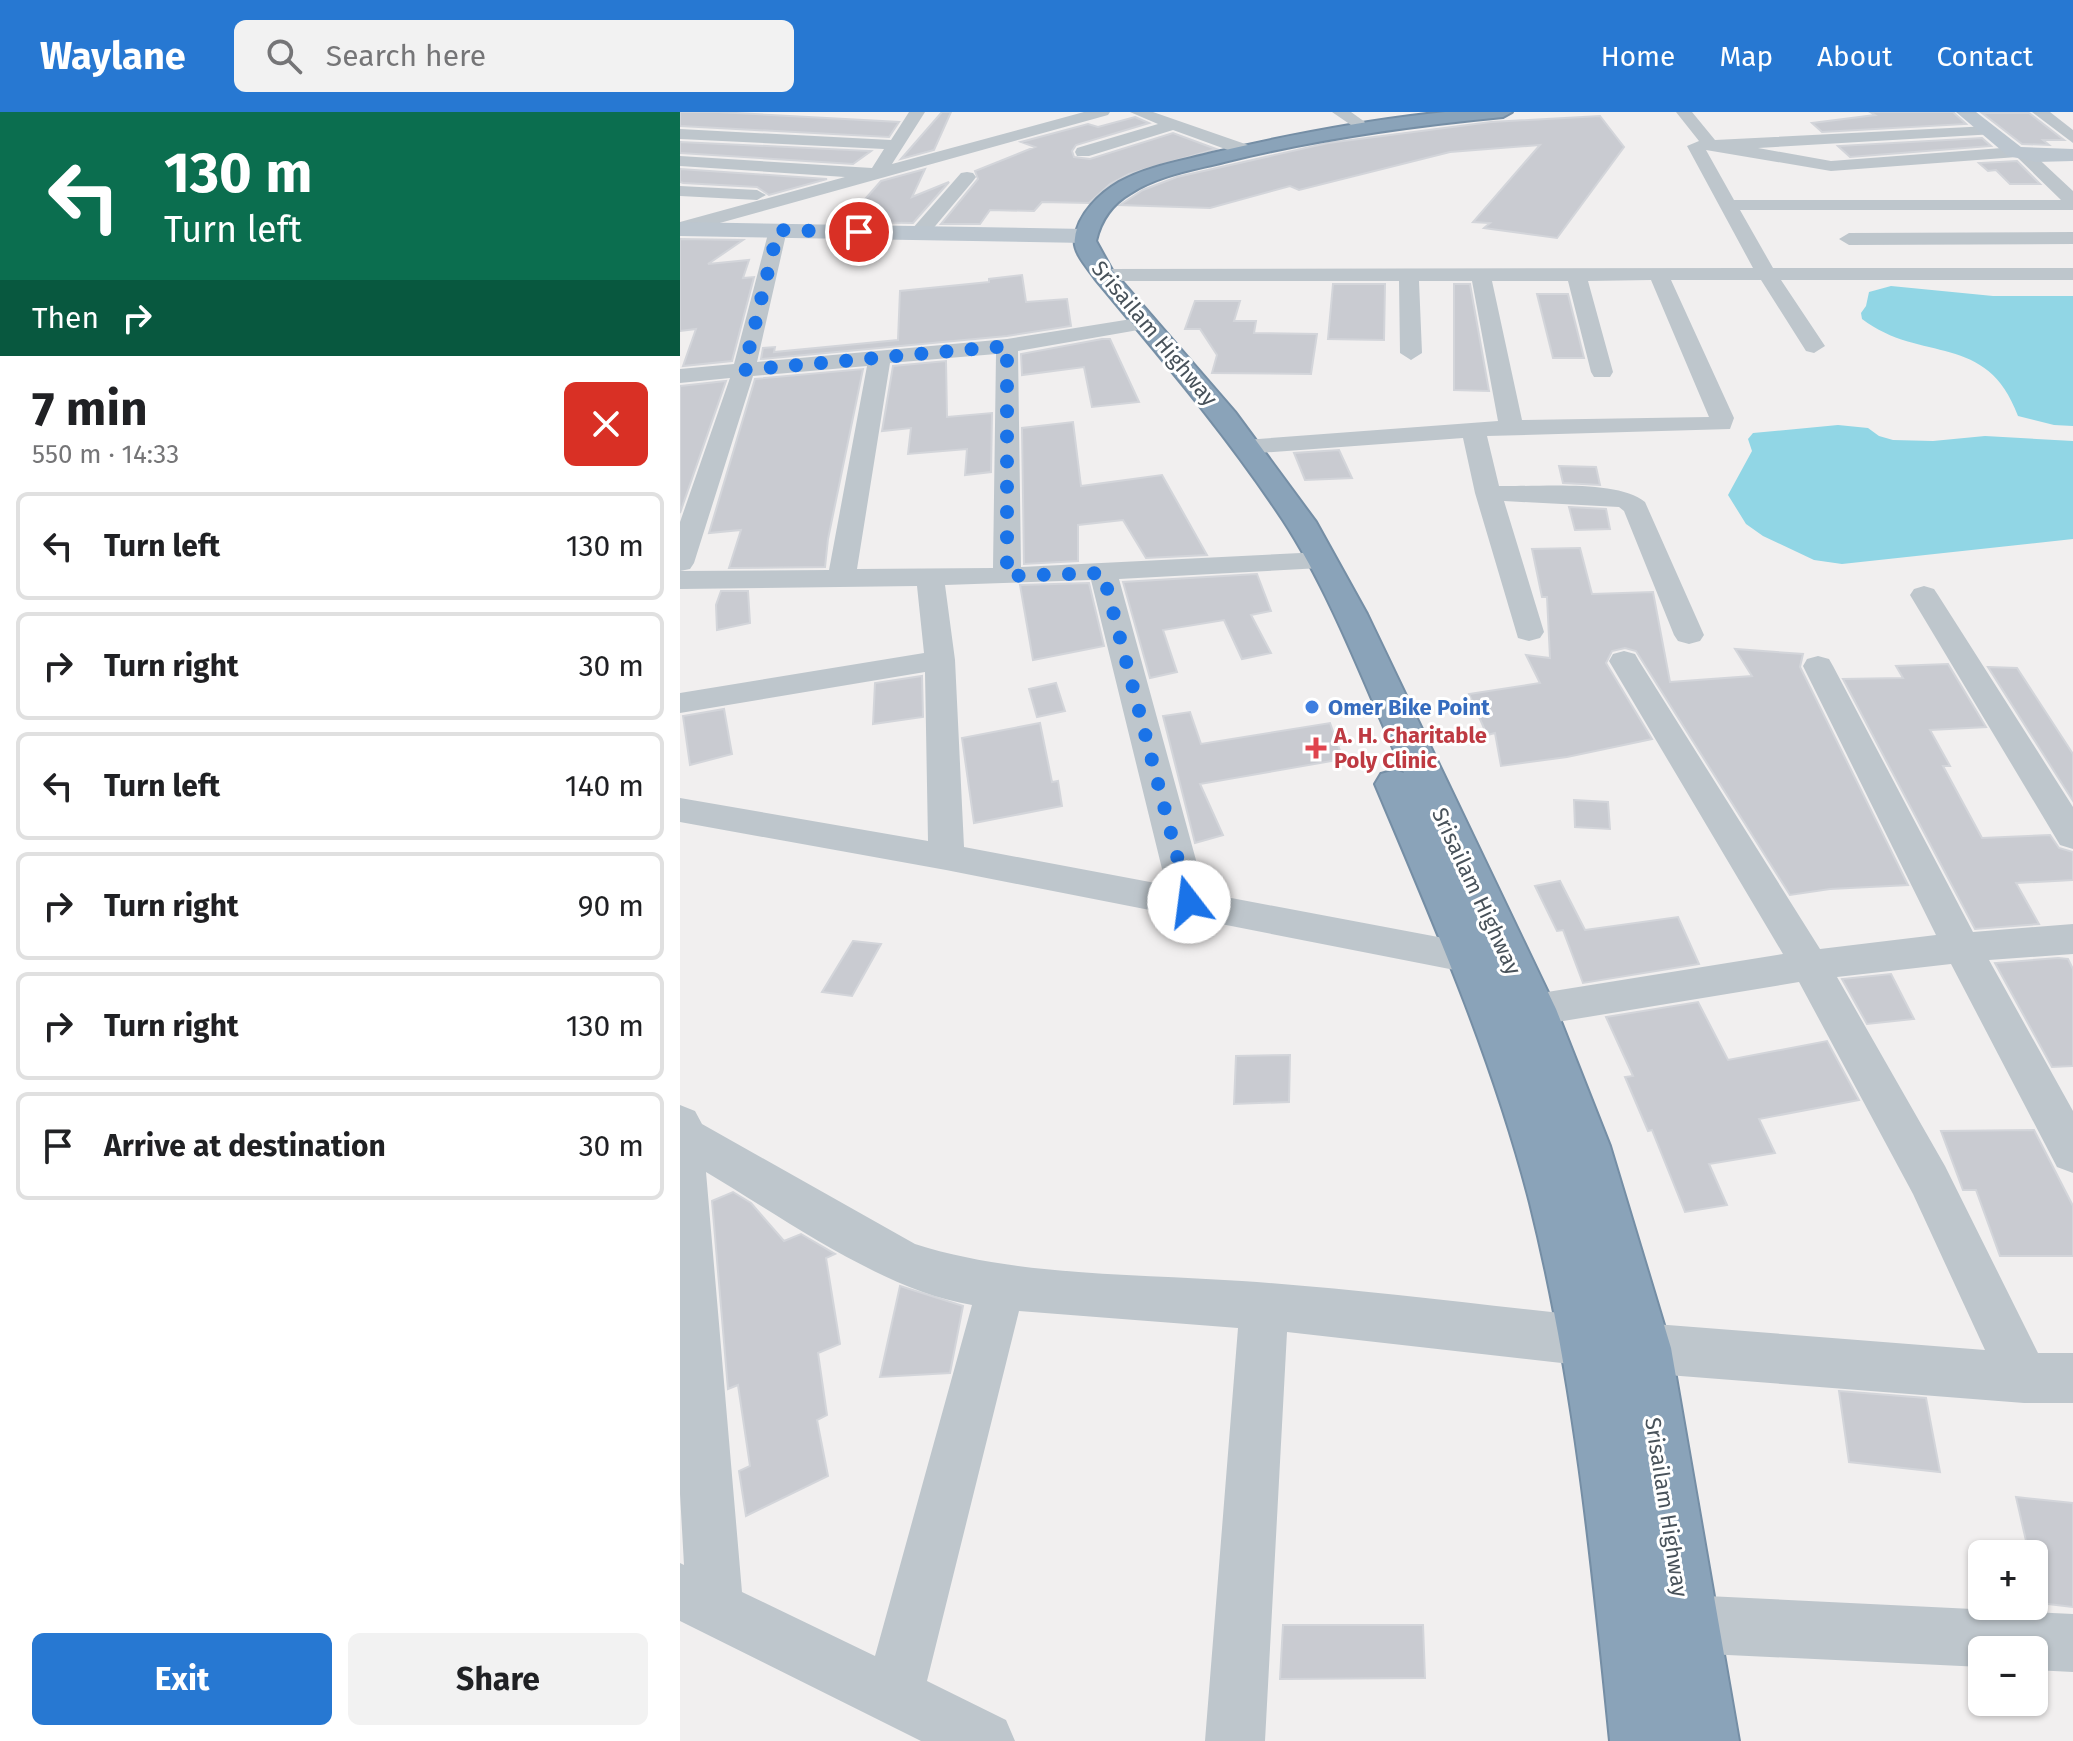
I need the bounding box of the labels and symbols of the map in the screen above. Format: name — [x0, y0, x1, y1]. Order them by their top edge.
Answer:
pin — [825, 198, 893, 266]
street label: Srisailam Highway — [1086, 255, 1223, 412]
place label: Omer Bike Point — [1328, 694, 1490, 721]
marker: Omer Bike Point — [1303, 698, 1321, 716]
place label: A. H. Charitable Poly Clinic — [1333, 722, 1487, 774]
marker: A. H. Charitable Poly Clinic — [1305, 737, 1327, 759]
street label: Srisailam Highway — [1426, 803, 1527, 979]
position arrow — [1147, 860, 1231, 944]
street label: Srisailam Highway — [1639, 1415, 1694, 1599]

